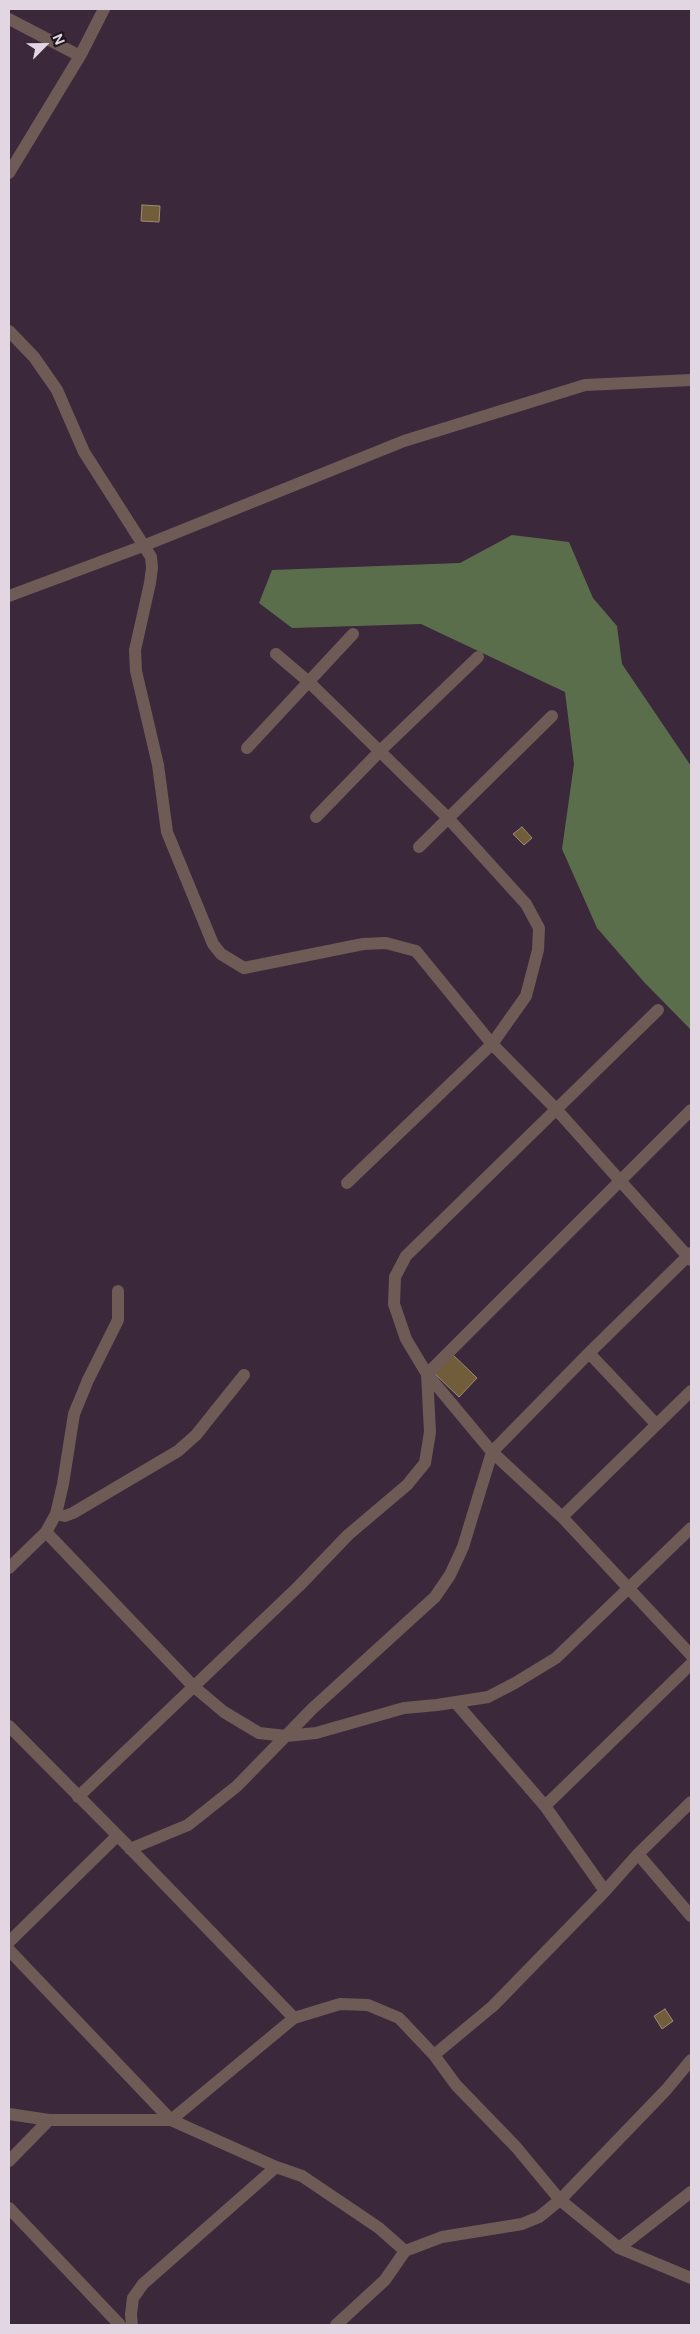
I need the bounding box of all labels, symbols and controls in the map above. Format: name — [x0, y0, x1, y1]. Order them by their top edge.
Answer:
north arrow — [20, 20, 70, 70]
text: N — [49, 31, 69, 47]

